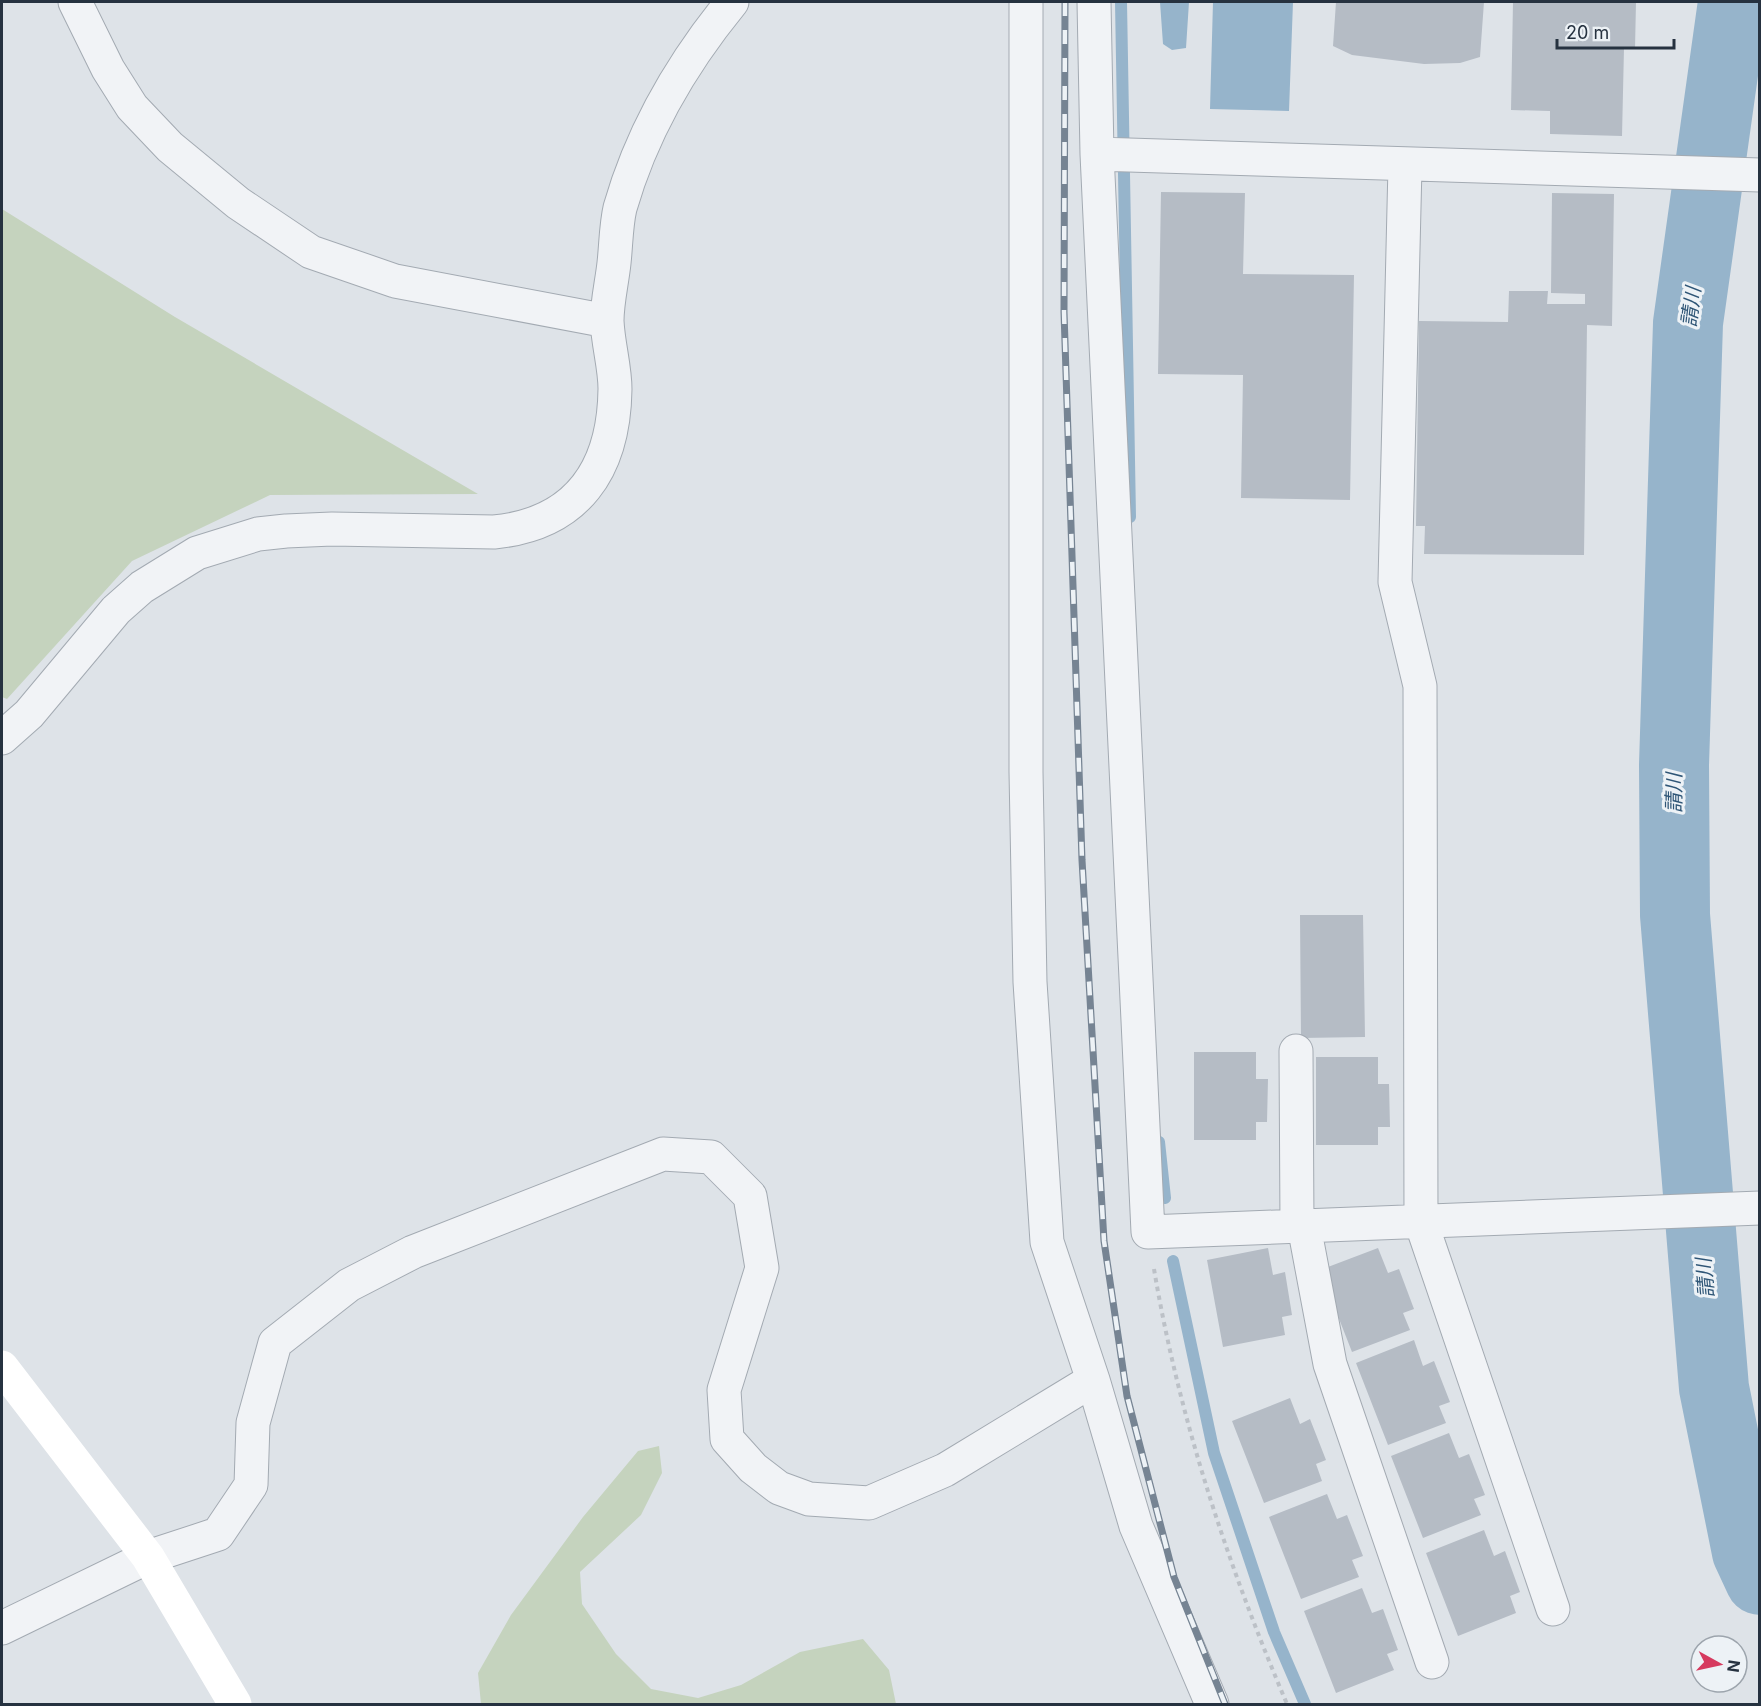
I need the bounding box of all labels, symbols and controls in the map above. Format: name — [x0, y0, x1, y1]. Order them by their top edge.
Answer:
scale bar — [1557, 12, 1674, 50]
text: 20 m — [1566, 22, 1609, 43]
water label: 請川 — [1677, 284, 1706, 328]
water label: 請川 — [1662, 771, 1686, 813]
water label: 請川 — [1691, 1255, 1719, 1299]
north arrow — [1689, 1634, 1749, 1694]
text: N — [1723, 1659, 1745, 1674]

